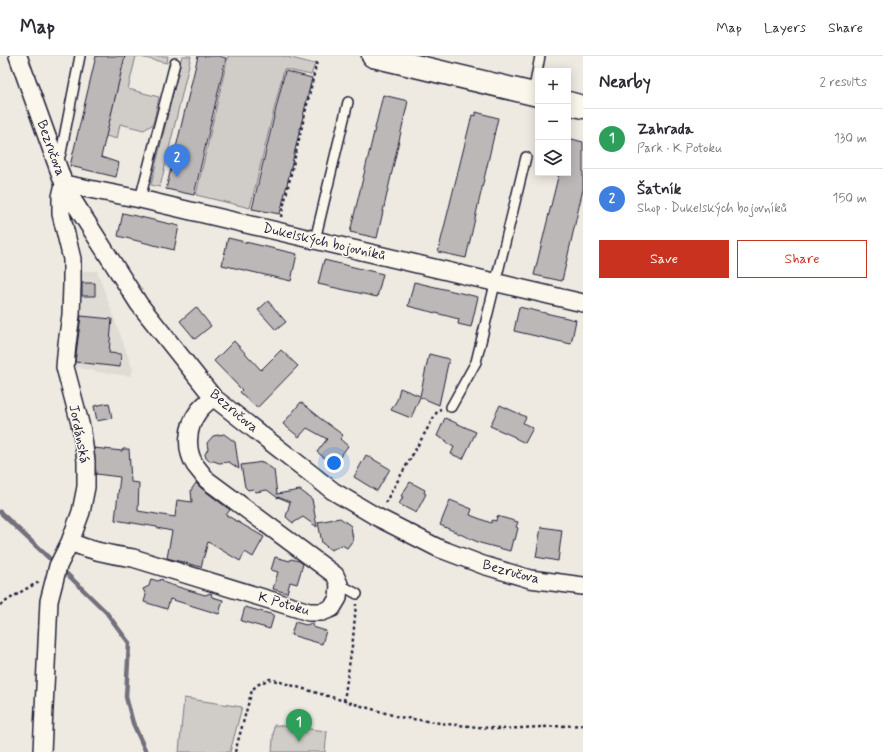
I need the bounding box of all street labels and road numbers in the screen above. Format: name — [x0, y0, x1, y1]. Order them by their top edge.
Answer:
street label: Bezručova — [33, 118, 69, 178]
street label: Dukelských bojovníků — [261, 219, 387, 265]
street label: Bezručova — [206, 385, 262, 437]
street label: Jordánská — [64, 403, 94, 465]
street label: Bezručova — [481, 556, 541, 588]
street label: K Potoku — [256, 588, 312, 620]

